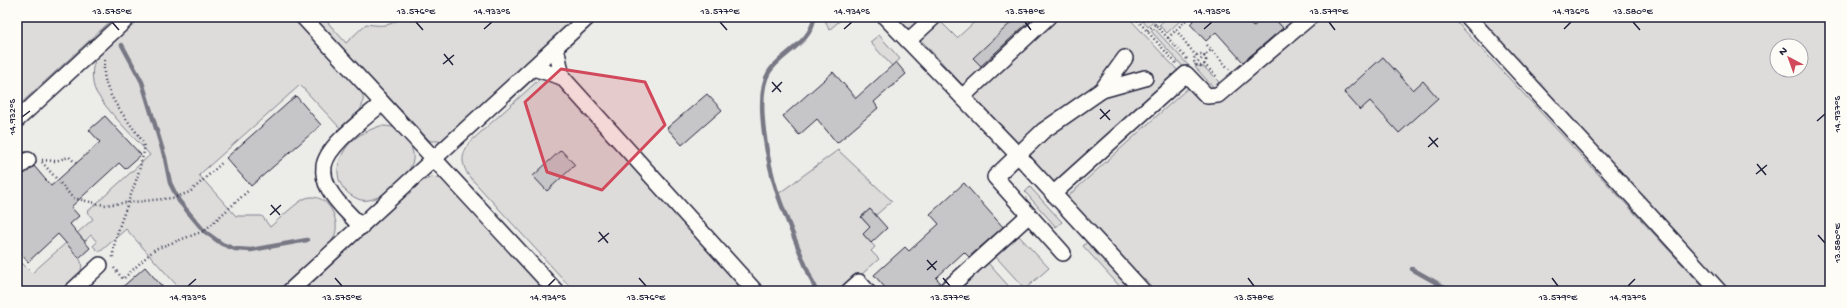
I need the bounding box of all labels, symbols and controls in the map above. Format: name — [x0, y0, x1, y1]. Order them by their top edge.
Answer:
text: 13.575°E — [92, 6, 132, 18]
text: 13.576°E — [396, 6, 436, 18]
text: 14.933°S — [473, 6, 511, 18]
text: 13.577°E — [700, 6, 740, 18]
text: 14.934°S — [833, 6, 870, 18]
text: 13.578°E — [1004, 6, 1045, 18]
text: 14.935°S — [1193, 6, 1231, 18]
text: 13.579°E — [1309, 6, 1349, 18]
text: 14.936°S — [1552, 6, 1590, 18]
text: 13.580°E — [1612, 6, 1654, 18]
north arrow — [1769, 38, 1809, 78]
text: N — [1777, 45, 1790, 59]
text: 14.937°S — [1832, 95, 1844, 133]
text: 14.932°S — [7, 99, 19, 136]
text: 13.580°E — [1832, 222, 1844, 264]
text: 14.933°S — [169, 292, 207, 304]
text: 13.575°E — [322, 292, 362, 304]
text: 14.934°S — [529, 292, 566, 304]
text: 13.576°E — [626, 292, 666, 304]
text: 13.577°E — [930, 292, 970, 304]
text: 13.578°E — [1233, 292, 1274, 304]
text: 13.579°E — [1538, 292, 1578, 304]
text: 14.937°S — [1609, 292, 1647, 304]

